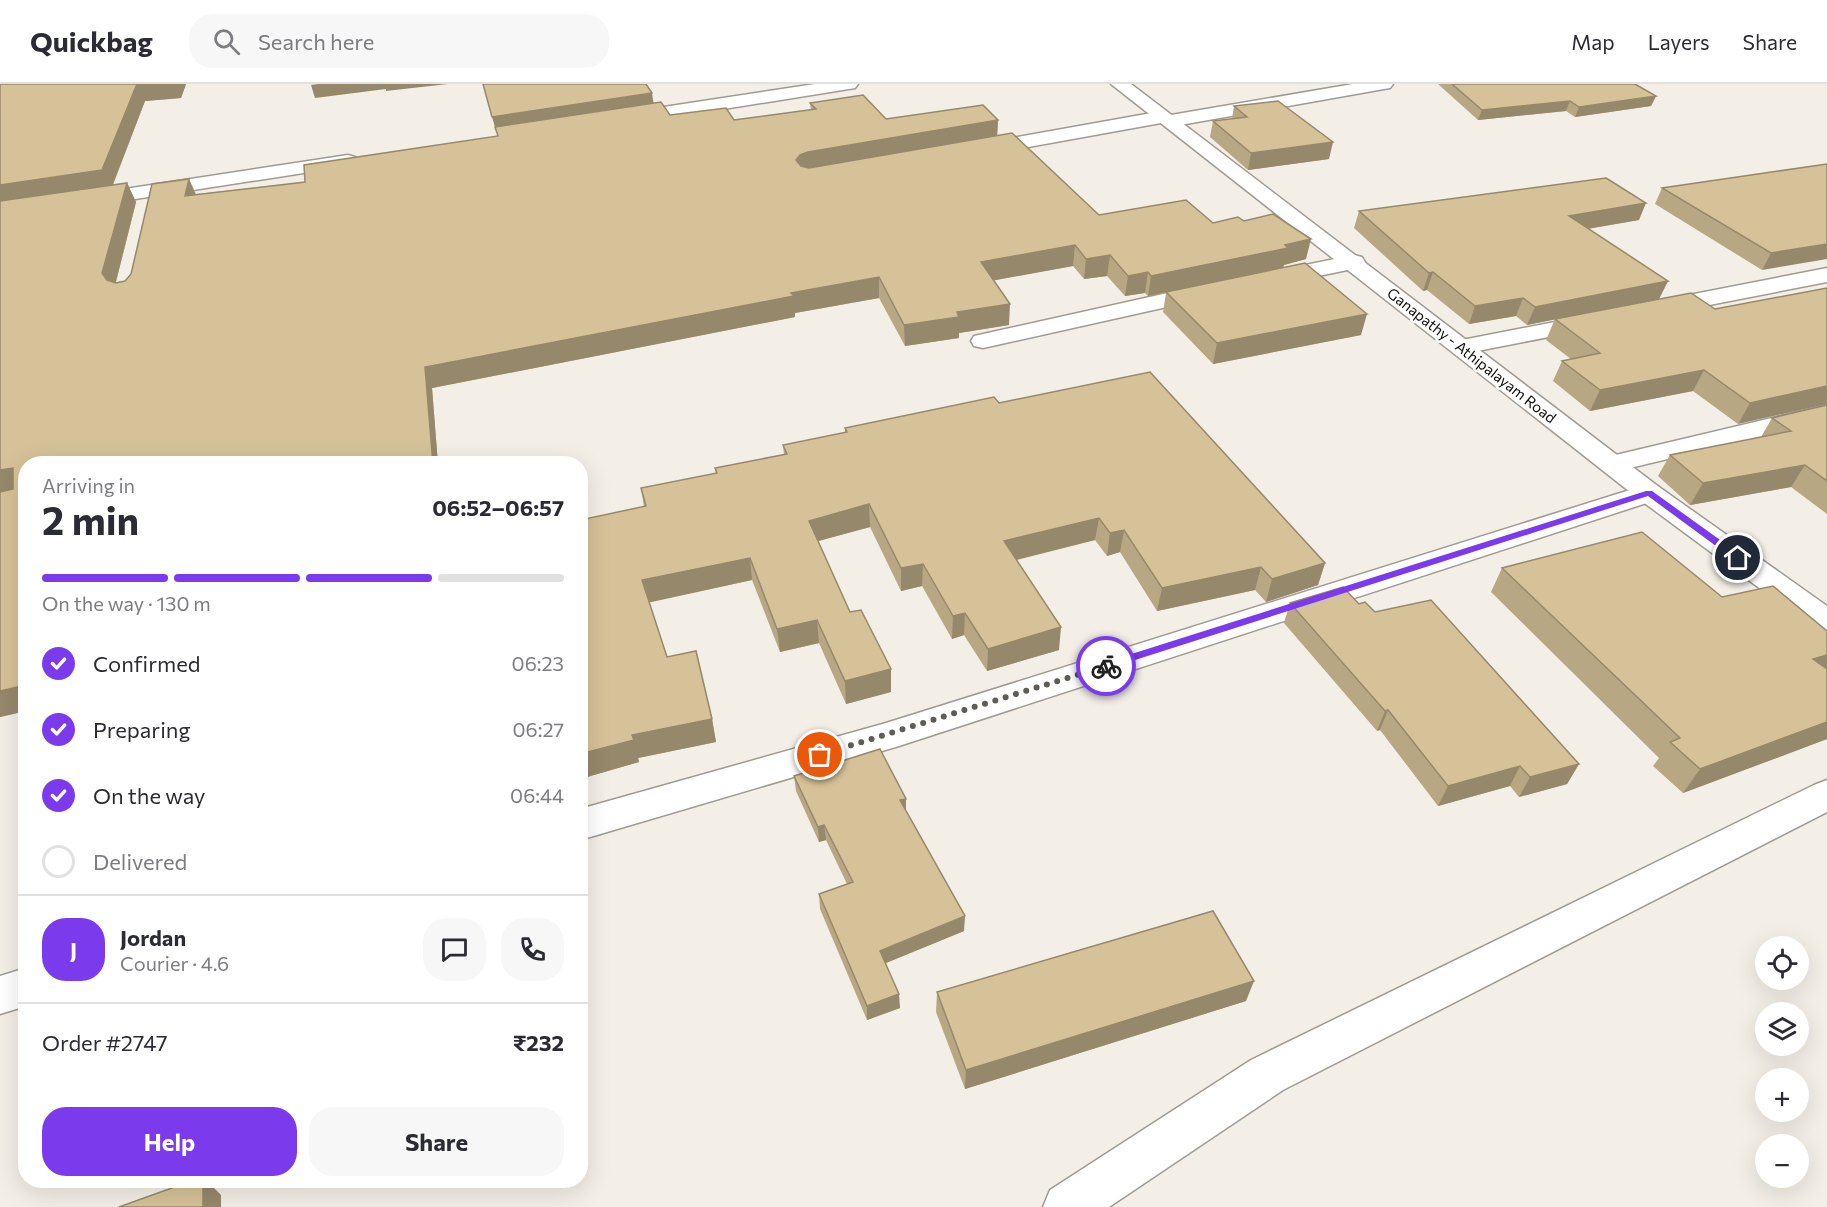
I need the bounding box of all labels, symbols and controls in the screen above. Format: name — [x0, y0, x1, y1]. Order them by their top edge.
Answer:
search box — [189, 14, 609, 68]
text: Quickbag — [30, 24, 153, 58]
icon: search — [210, 25, 243, 58]
text: Search here — [258, 28, 374, 55]
text: Map — [1571, 29, 1615, 54]
text: Layers — [1648, 29, 1710, 54]
text: Share — [1743, 29, 1797, 54]
street label: Ganapathy - Athipalayam Road — [1384, 283, 1560, 427]
text: Arriving in — [42, 473, 135, 497]
text: 06:52–06:57 — [432, 494, 564, 521]
text: 2 min — [42, 495, 139, 543]
pin — [1712, 532, 1763, 583]
icon: home — [1721, 541, 1754, 574]
text: On the way · 130 m — [42, 591, 211, 615]
courier — [1076, 636, 1136, 696]
icon: check — [42, 647, 75, 680]
text: Confirmed — [93, 650, 200, 677]
icon: bike — [1090, 650, 1123, 683]
text: 06:23 — [512, 651, 564, 675]
icon: check — [42, 713, 75, 746]
text: Preparing — [93, 716, 190, 743]
text: 06:27 — [512, 717, 564, 741]
pin — [794, 729, 845, 780]
icon: bag — [803, 738, 836, 771]
icon: check — [42, 779, 75, 812]
text: On the way — [93, 782, 205, 809]
text: 06:44 — [510, 783, 564, 807]
text: Delivered — [93, 848, 187, 875]
button: chat — [423, 918, 486, 981]
button: phone — [501, 918, 564, 981]
text: Jordan — [120, 924, 186, 951]
text: J — [70, 936, 77, 963]
map controls — [1755, 936, 1809, 1188]
button: locate — [1755, 936, 1809, 990]
text: Courier · 4.6 — [120, 951, 229, 975]
button: layers — [1755, 1002, 1809, 1056]
text: Order #2747 — [42, 1029, 168, 1056]
text: ₹232 — [513, 1029, 564, 1056]
button: + — [1755, 1068, 1809, 1122]
button: Help — [42, 1107, 297, 1176]
button: Share — [309, 1107, 564, 1176]
button: − — [1755, 1134, 1809, 1188]

